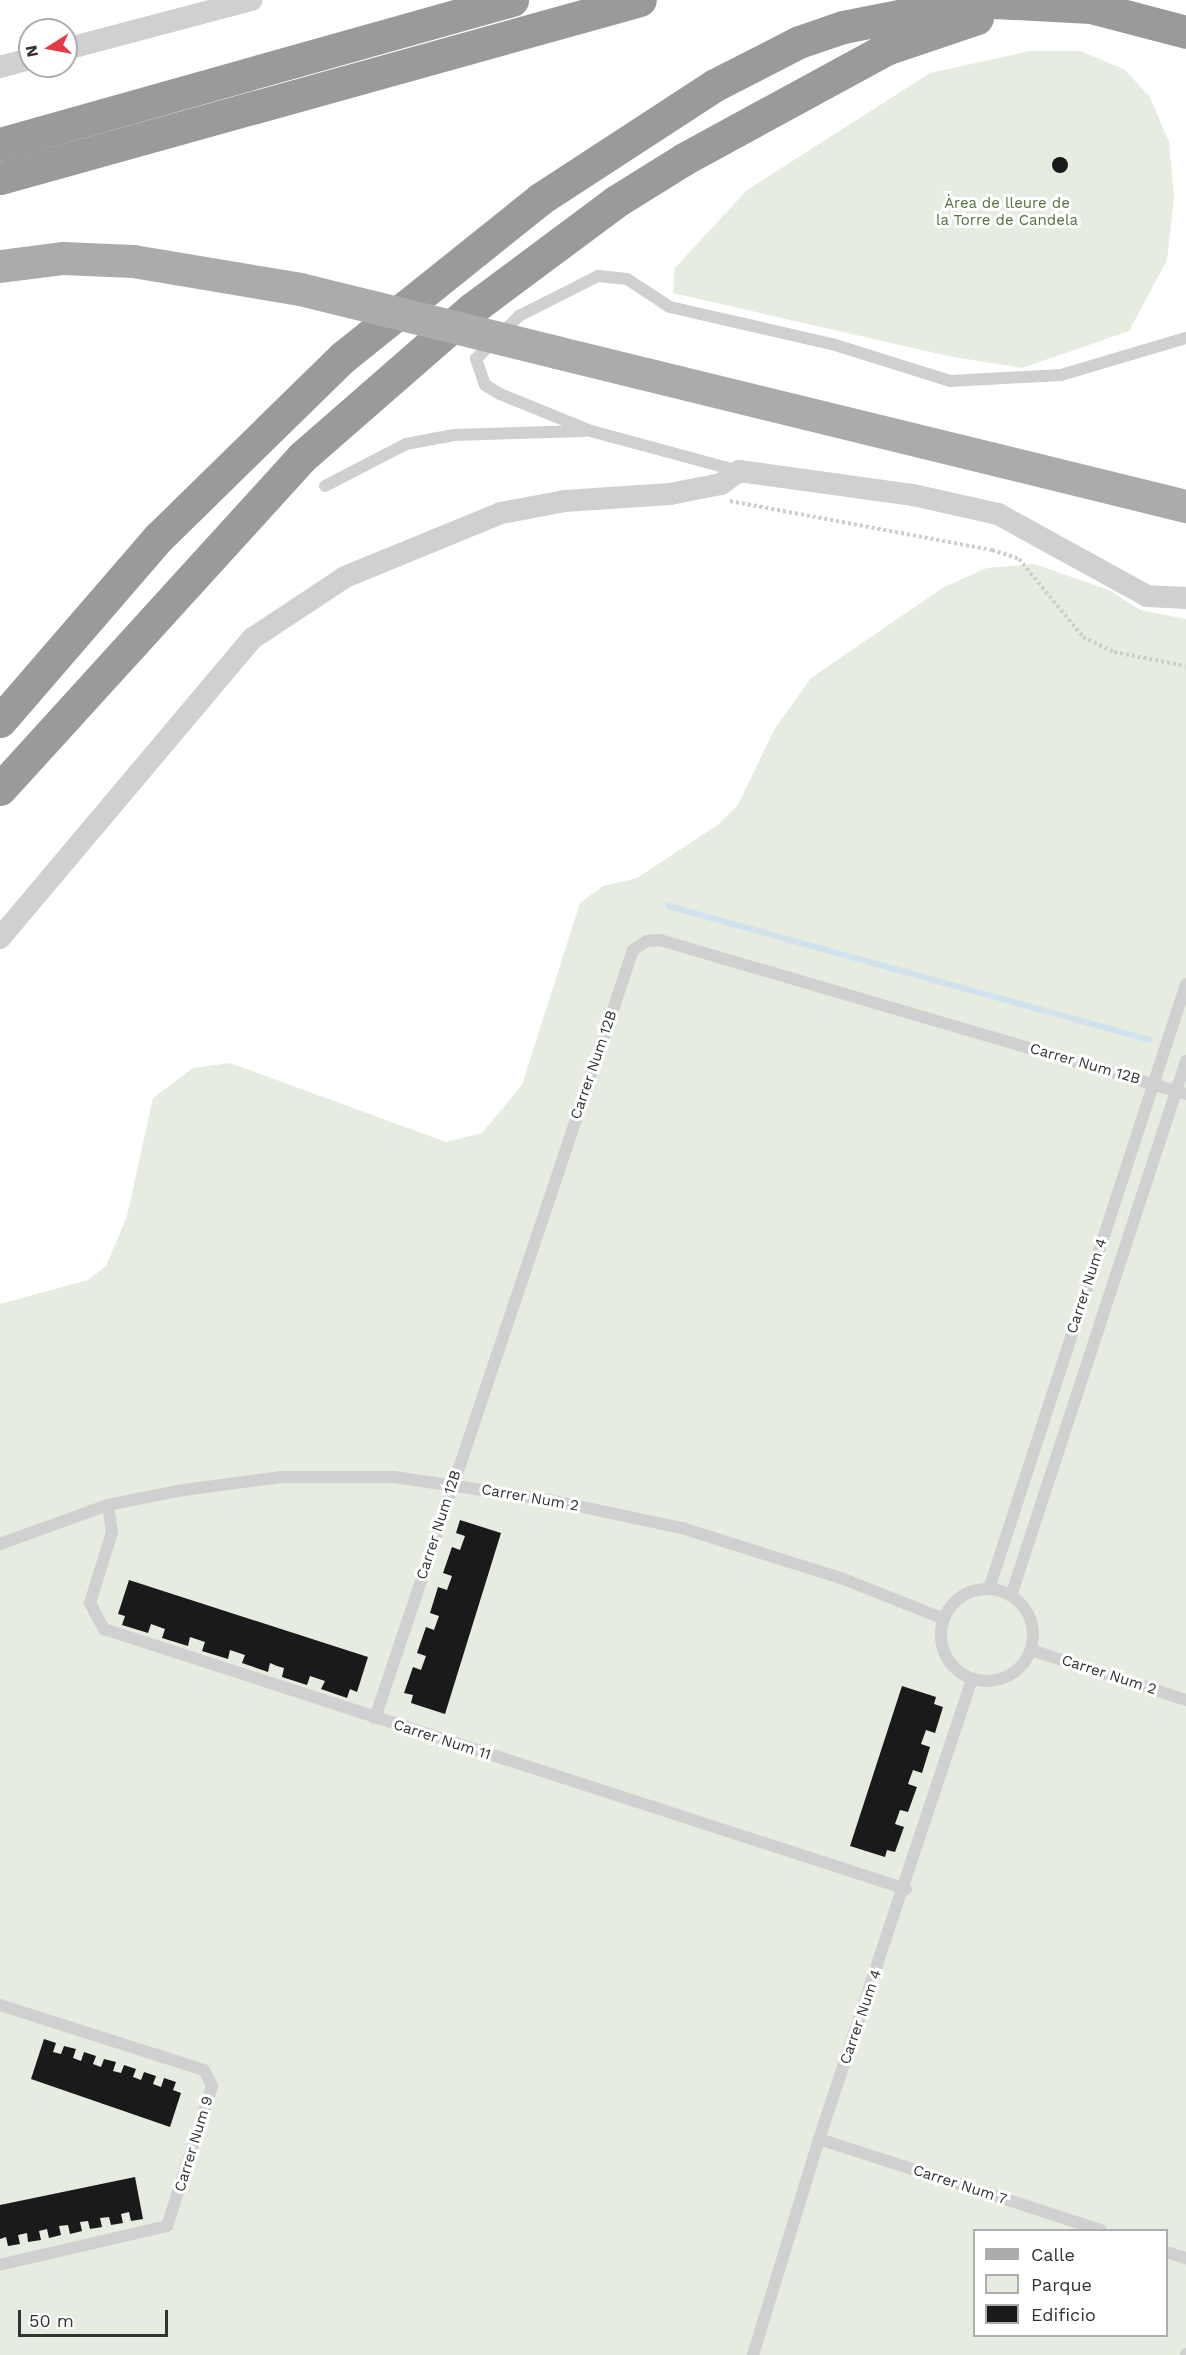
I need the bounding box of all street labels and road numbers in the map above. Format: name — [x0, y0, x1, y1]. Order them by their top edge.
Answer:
street label: Carrer Num 12B — [567, 1008, 621, 1122]
street label: Carrer Num 12B — [1027, 1040, 1143, 1088]
street label: Carrer Num 4 — [1063, 1236, 1111, 1336]
street label: Carrer Num 12B — [413, 1468, 465, 1582]
street label: Carrer Num 2 — [480, 1481, 580, 1515]
street label: Carrer Num 2 — [1059, 1651, 1159, 1699]
street label: Carrer Num 11 — [391, 1716, 493, 1764]
street label: Carrer Num 4 — [836, 1967, 886, 2067]
street label: Carrer Num 9 — [171, 2094, 217, 2194]
street label: Carrer Num 7 — [910, 2161, 1010, 2209]

